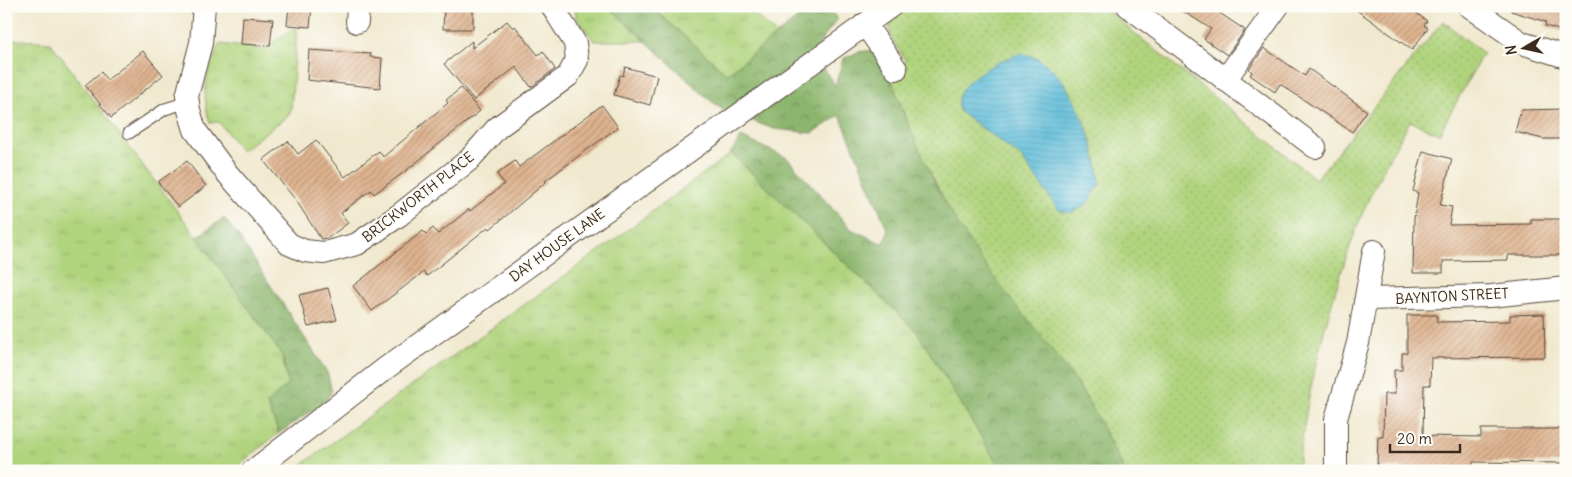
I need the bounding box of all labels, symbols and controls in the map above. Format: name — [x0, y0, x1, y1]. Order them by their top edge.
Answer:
north arrow — [1500, 22, 1550, 72]
text: N — [1502, 44, 1521, 56]
street label: BRICKWORTH PLACE — [358, 148, 478, 246]
street label: DAY HOUSE LANE — [506, 204, 608, 286]
street label: BAYNTON STREET — [1395, 284, 1509, 308]
scale bar — [1390, 422, 1460, 454]
text: 20 m — [1397, 429, 1432, 448]

